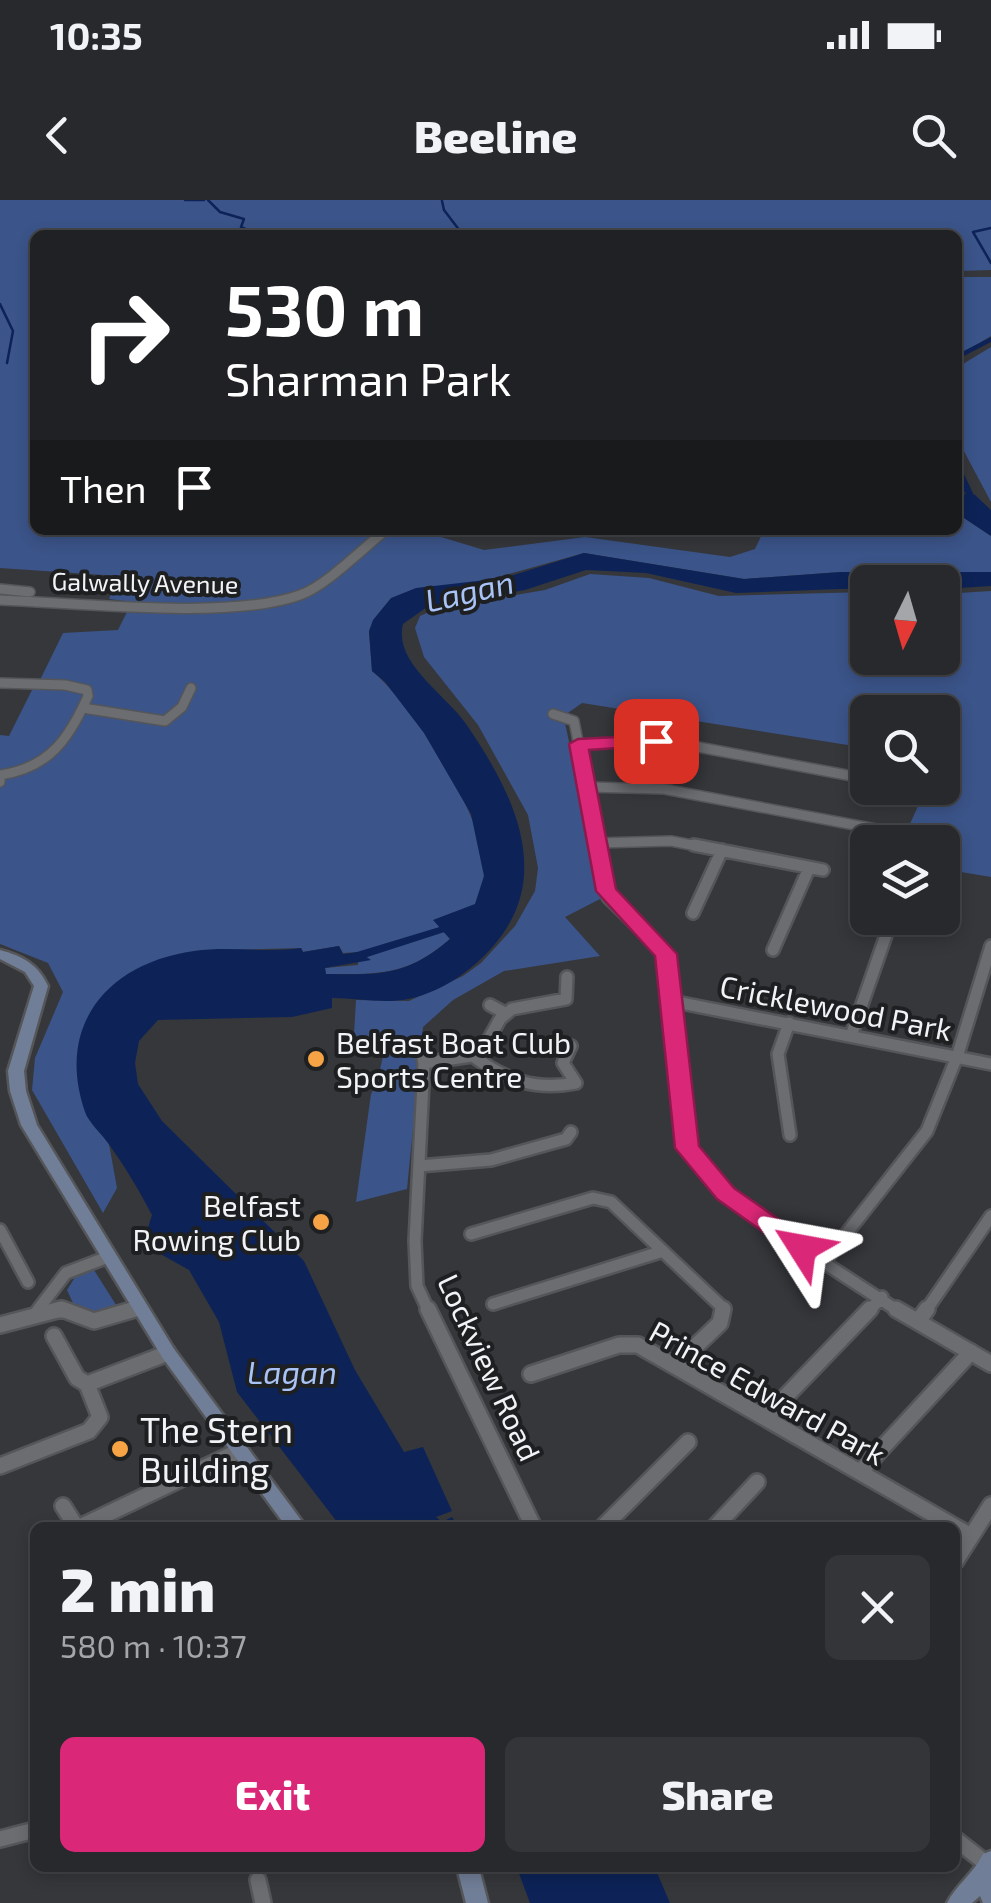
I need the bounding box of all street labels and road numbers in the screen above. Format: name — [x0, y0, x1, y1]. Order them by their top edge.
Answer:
street label: Galwally Avenue — [52, 565, 238, 599]
street label: Cricklewood Park — [717, 967, 955, 1047]
street label: Lockview Road — [431, 1268, 549, 1466]
street label: Prince Edward Park — [644, 1312, 892, 1472]

